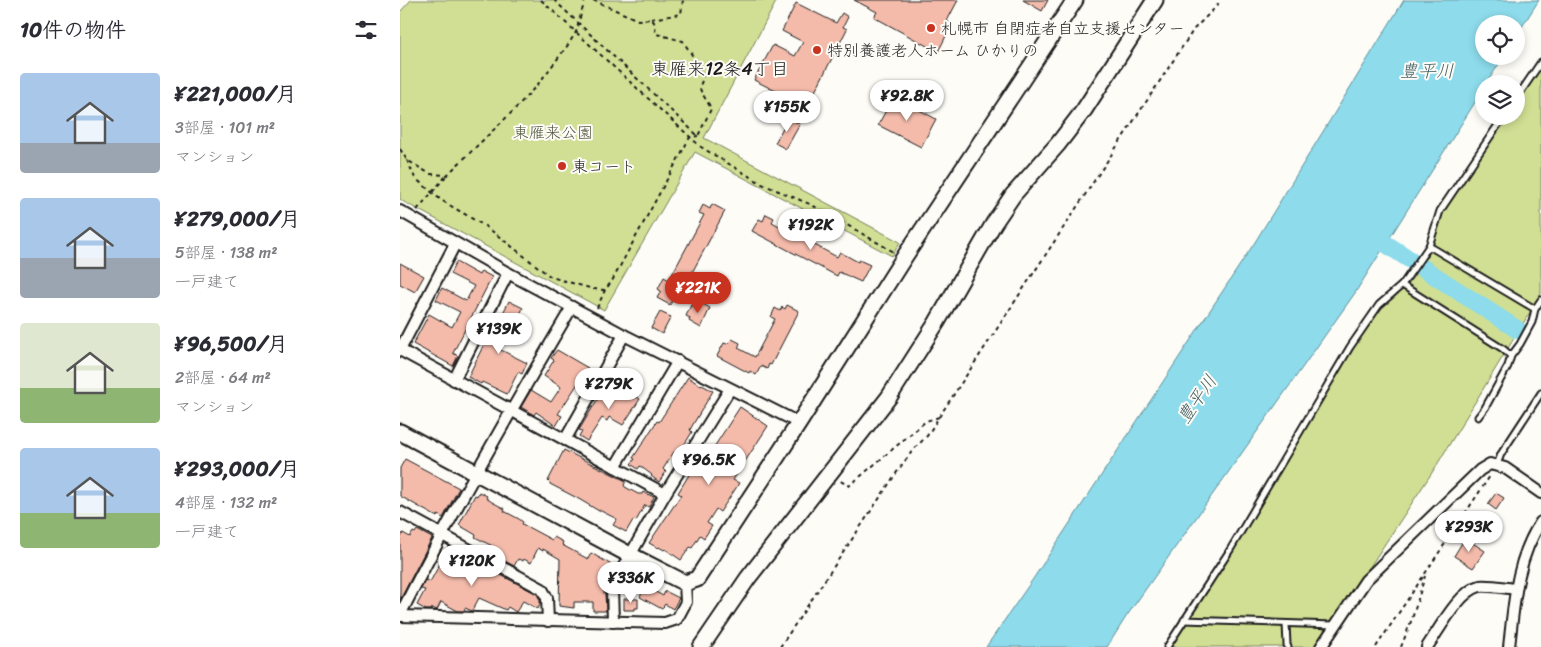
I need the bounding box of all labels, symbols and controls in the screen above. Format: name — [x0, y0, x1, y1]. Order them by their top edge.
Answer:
text: 10件の物件 — [20, 11, 126, 49]
place label: 札幌市 自閉症者自立支援センター — [941, 14, 1185, 43]
map controls — [1475, 15, 1525, 125]
button: locate — [1475, 15, 1525, 65]
icon: filters — [352, 16, 380, 44]
marker: 札幌市 自閉症者自立支援センター — [925, 22, 937, 34]
place label: 特別養護老人ホーム ひかりの — [827, 36, 1039, 65]
marker: 特別養護老人ホーム ひかりの — [811, 44, 823, 56]
district label: 東雁来12条4丁目 — [651, 53, 789, 85]
water label: 豊平川 — [1400, 55, 1454, 87]
text: ¥221,000/月 — [175, 75, 297, 113]
button: layers — [1475, 75, 1525, 125]
pin: ¥92.8K — [866, 80, 948, 122]
text: ¥92.8K — [881, 81, 933, 110]
pin: ¥155K — [752, 90, 822, 133]
text: ¥155K — [764, 92, 810, 121]
icon: home — [60, 93, 120, 153]
text: 3部屋 · 101 m² — [175, 113, 275, 142]
park label: 東雁来公園 — [513, 118, 593, 147]
text: マンション — [175, 142, 254, 171]
place label: 東コート — [572, 152, 636, 181]
marker: 東コート — [556, 160, 568, 172]
text: ¥279,000/月 — [175, 200, 301, 238]
pin: ¥192K — [776, 208, 846, 251]
text: ¥192K — [789, 210, 833, 239]
icon: home — [60, 218, 120, 278]
text: 5部屋 · 138 m² — [175, 238, 277, 267]
text: 一戸建て — [175, 267, 239, 296]
pin: ¥221K — [663, 272, 733, 314]
text: ¥221K — [676, 273, 720, 302]
pin: ¥139K — [464, 312, 534, 355]
text: ¥139K — [477, 314, 521, 343]
text: ¥96,500/月 — [175, 325, 288, 363]
icon: home — [60, 343, 120, 403]
text: 2部屋 · 64 m² — [175, 363, 271, 392]
pin: ¥279K — [574, 368, 644, 410]
water label: 豊平川 — [1168, 368, 1226, 430]
text: ¥279K — [586, 369, 632, 398]
text: マンション — [175, 392, 254, 421]
pin: ¥96.5K — [668, 444, 750, 486]
text: ¥96.5K — [683, 445, 735, 474]
text: ¥293,000/月 — [175, 450, 300, 488]
icon: home — [60, 468, 120, 528]
text: 4部屋 · 132 m² — [175, 488, 277, 517]
pin: ¥293K — [1434, 510, 1504, 553]
text: ¥293K — [1446, 512, 1492, 541]
text: 一戸建て — [175, 517, 239, 546]
pin: ¥120K — [437, 544, 507, 587]
text: ¥120K — [450, 546, 494, 575]
pin: ¥336K — [596, 562, 666, 604]
text: ¥336K — [608, 563, 654, 592]

